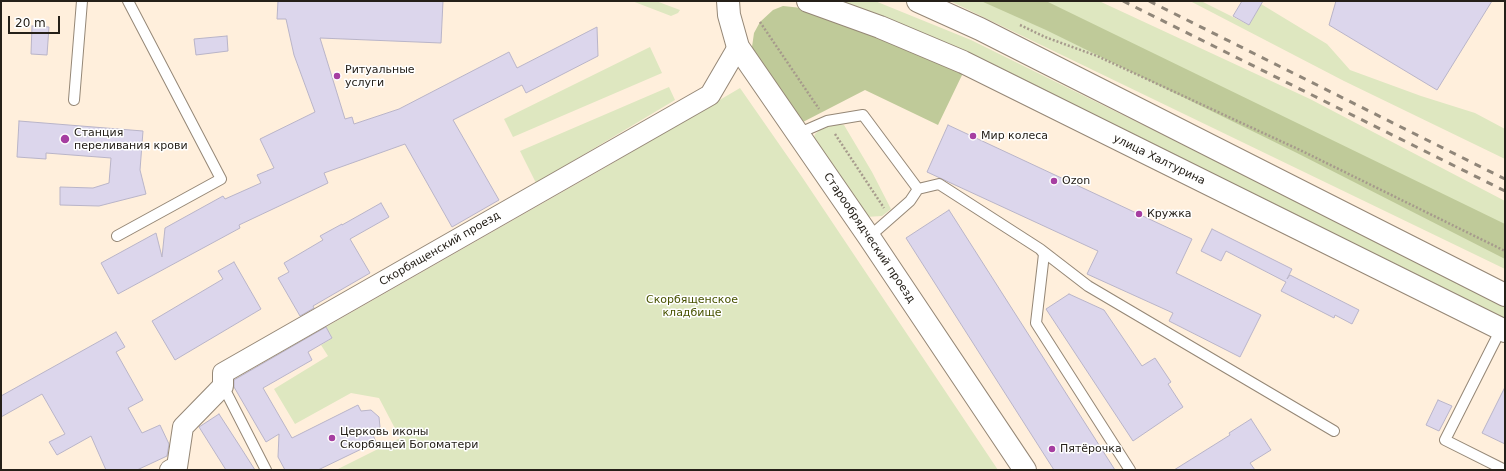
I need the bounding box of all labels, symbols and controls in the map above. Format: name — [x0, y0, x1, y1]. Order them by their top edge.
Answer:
scale bar — [10, 8, 62, 34]
text: 20 m — [15, 16, 46, 30]
place label: Ритуальные услуги — [345, 63, 415, 89]
marker: Ритуальные услуги — [332, 71, 342, 81]
place label: Станция переливания крови — [74, 126, 188, 152]
place label: Мир колеса — [981, 129, 1048, 143]
marker: Мир колеса — [968, 131, 978, 141]
street label: улица Халтурина — [1111, 132, 1207, 188]
marker: Станция переливания крови — [59, 133, 71, 145]
street label: Старообрядческий проезд — [820, 170, 918, 306]
place label: Ozon — [1062, 174, 1090, 188]
marker: Ozon — [1049, 176, 1059, 186]
place label: Кружка — [1147, 207, 1192, 221]
street label: Скорбященский проезд — [377, 209, 503, 289]
marker: Кружка — [1134, 209, 1144, 219]
park label: Скорбященское кладбище — [646, 293, 738, 319]
place label: Церковь иконы Скорбящей Богоматери — [340, 425, 478, 451]
marker: Церковь иконы Скорбящей Богоматери — [327, 433, 337, 443]
place label: Пятёрочка — [1060, 442, 1122, 456]
marker: Пятёрочка — [1047, 444, 1057, 454]

